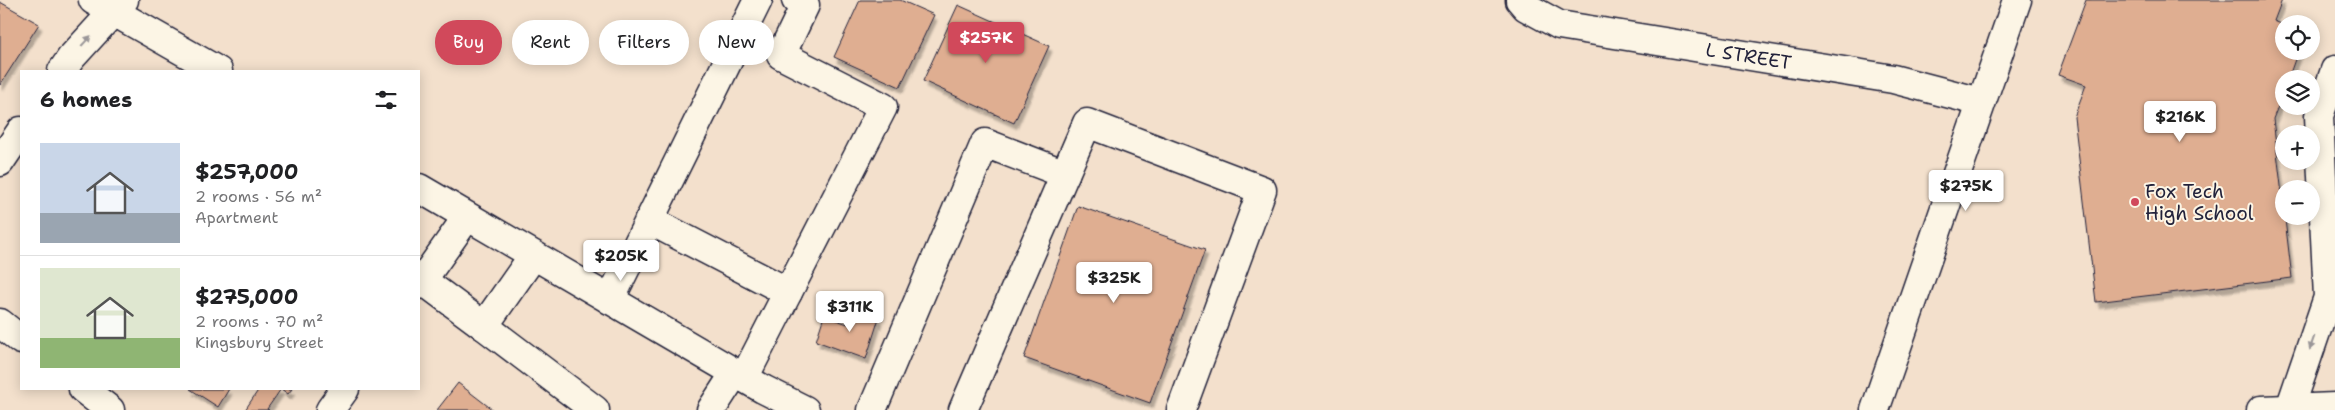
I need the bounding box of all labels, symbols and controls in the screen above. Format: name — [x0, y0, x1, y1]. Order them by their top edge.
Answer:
map controls — [2275, 15, 2320, 225]
button: locate — [2275, 15, 2320, 60]
chip: Buy — [435, 20, 502, 65]
chip: Rent — [512, 20, 589, 65]
chip: Filters — [599, 20, 689, 65]
chip: New — [699, 20, 774, 65]
pin: $257K — [951, 22, 1021, 64]
text: $257K — [959, 27, 1013, 48]
one-way arrow — [81, 34, 92, 47]
street label: L STREET — [1704, 36, 1794, 75]
button: layers — [2275, 70, 2320, 115]
text: 6 homes — [40, 86, 132, 114]
icon: filters — [372, 86, 400, 114]
pin: $216K — [2145, 100, 2215, 143]
text: $216K — [2155, 106, 2205, 127]
button: + — [2275, 125, 2320, 170]
text: $257,000 — [195, 158, 299, 186]
icon: home — [80, 163, 140, 223]
pin: $275K — [1931, 170, 2001, 212]
text: $275K — [1940, 175, 1992, 196]
place label: Fox Tech High School — [2145, 179, 2254, 226]
button: − — [2275, 180, 2320, 225]
text: 2 rooms · 56 m² — [195, 186, 322, 207]
marker: Fox Tech High School — [2129, 196, 2141, 208]
text: Apartment — [195, 207, 278, 228]
pin: $205K — [586, 240, 656, 282]
text: $205K — [594, 245, 648, 266]
pin: $325K — [1079, 262, 1149, 304]
text: $325K — [1087, 267, 1141, 288]
text: $275,000 — [195, 283, 298, 311]
icon: home — [80, 288, 140, 348]
pin: $311K — [815, 290, 885, 333]
text: $311K — [827, 296, 873, 317]
text: 2 rooms · 70 m² — [195, 311, 323, 332]
text: Kingsbury Street — [195, 332, 324, 353]
one-way arrow — [2308, 336, 2316, 351]

